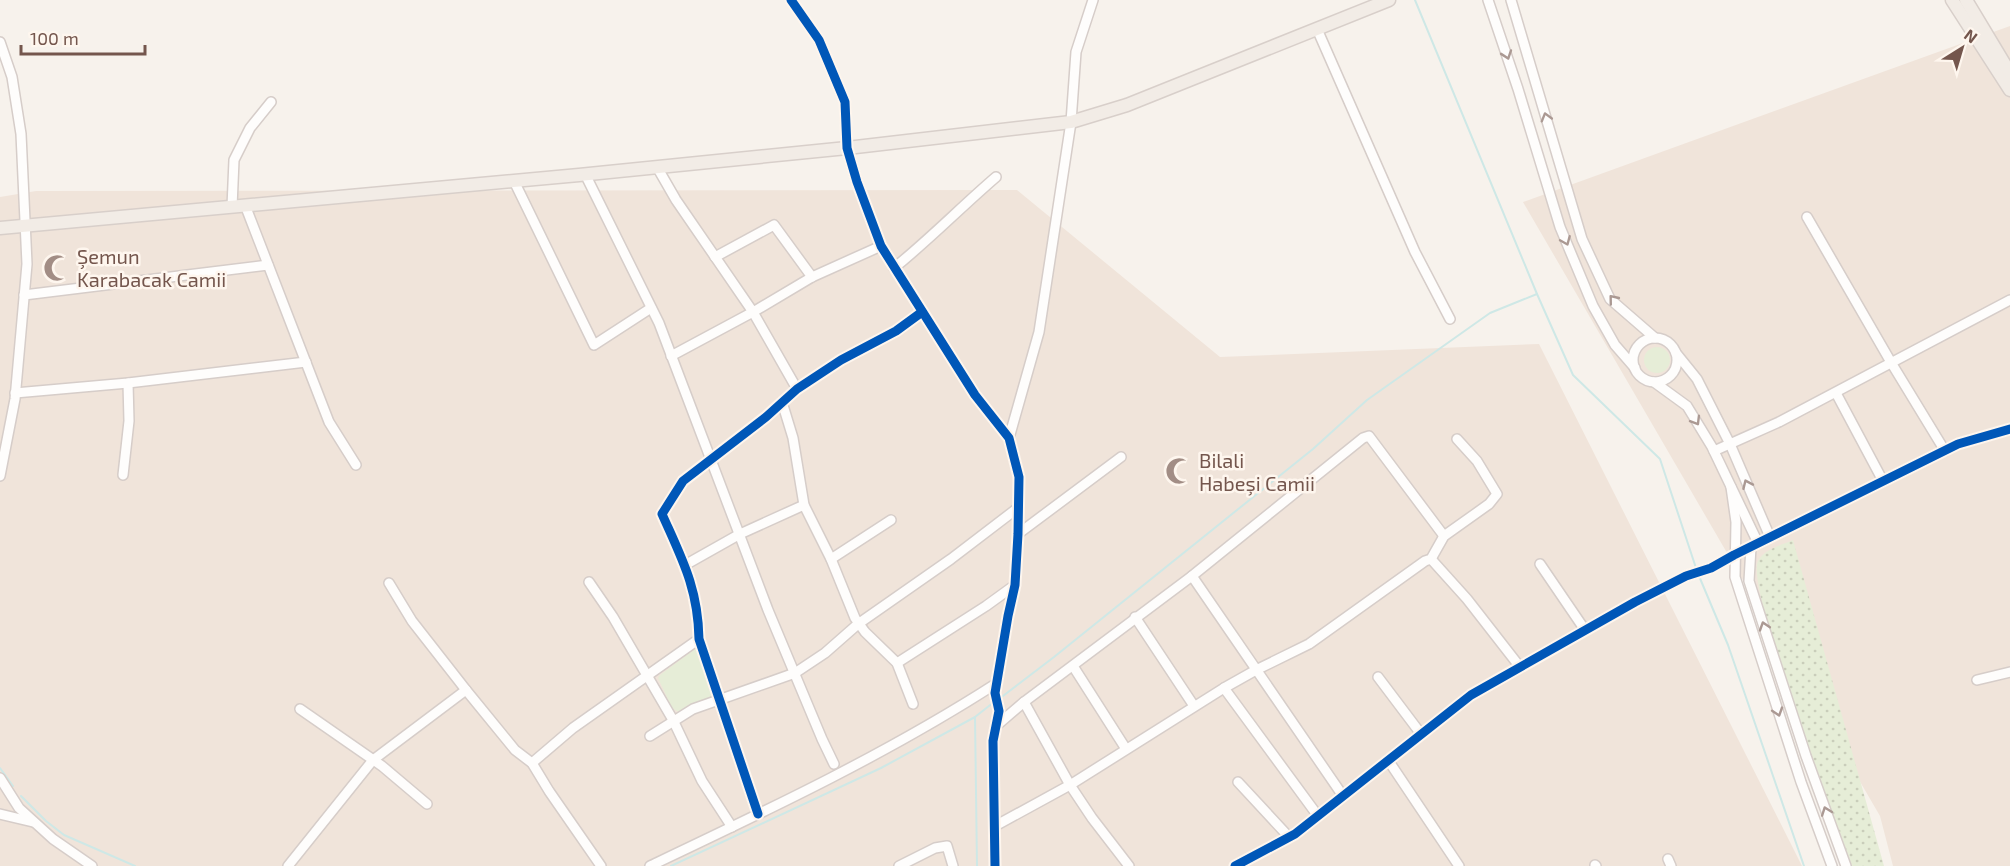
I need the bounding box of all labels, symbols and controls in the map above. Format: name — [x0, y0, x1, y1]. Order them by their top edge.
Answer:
scale bar — [21, 18, 146, 56]
north arrow — [1932, 18, 1992, 78]
text: N — [1961, 25, 1982, 47]
text: 100 m — [30, 27, 79, 49]
one-way arrow — [1499, 49, 1512, 60]
one-way arrow — [1541, 112, 1553, 123]
one-way arrow — [1559, 235, 1571, 246]
place label: Şemun Karabacak Camii — [77, 244, 226, 291]
mosque icon: Şemun Karabacak Camii — [42, 253, 72, 283]
one-way arrow — [1609, 295, 1620, 306]
one-way arrow — [1689, 415, 1701, 425]
place label: Bilali Habeşi Camii — [1199, 448, 1315, 496]
mosque icon: Bilali Habeşi Camii — [1164, 456, 1194, 486]
one-way arrow — [1742, 479, 1754, 490]
one-way arrow — [1759, 621, 1771, 632]
one-way arrow — [1771, 706, 1784, 717]
one-way arrow — [1821, 806, 1834, 817]

